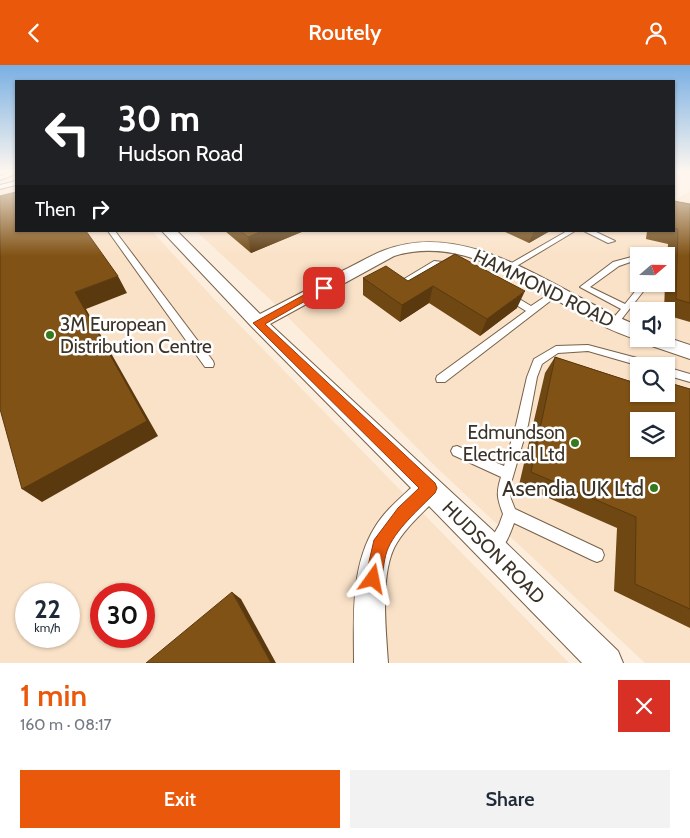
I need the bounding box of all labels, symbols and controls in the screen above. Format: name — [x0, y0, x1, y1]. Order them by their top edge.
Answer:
icon: back — [20, 19, 48, 47]
text: Routely — [308, 19, 382, 46]
icon: person — [642, 19, 670, 47]
text: 30 m — [118, 97, 200, 140]
icon: left — [35, 100, 100, 165]
text: Hudson Road — [118, 140, 243, 167]
icon: right — [86, 195, 114, 223]
text: Then — [35, 198, 76, 221]
street label: HAMMOND ROAD — [470, 244, 618, 332]
north arrow — [630, 247, 675, 293]
map controls — [630, 247, 675, 457]
pin — [303, 267, 345, 309]
icon: arrive — [310, 274, 338, 302]
button: sound — [630, 302, 675, 347]
place label: 3M European Distribution Centre — [60, 313, 212, 358]
marker: 3M European Distribution Centre — [44, 329, 56, 341]
button: search — [630, 357, 675, 402]
button: layers — [630, 412, 675, 457]
place label: Edmundson Electrical Ltd — [463, 421, 565, 466]
marker: Edmundson Electrical Ltd — [569, 437, 581, 449]
place label: Asendia UK Ltd — [502, 475, 644, 502]
marker: Asendia UK Ltd — [648, 482, 660, 494]
street label: HUDSON ROAD — [438, 496, 550, 609]
position arrow — [346, 552, 398, 604]
speed limit sign: 30 — [90, 583, 155, 648]
text: 22 — [34, 594, 61, 624]
text: km/h — [34, 620, 61, 635]
text: 1 min — [20, 677, 87, 714]
button: close — [618, 680, 670, 732]
text: 160 m · 08:17 — [20, 715, 112, 734]
button: Exit — [20, 770, 340, 828]
button: Share — [350, 770, 670, 828]

